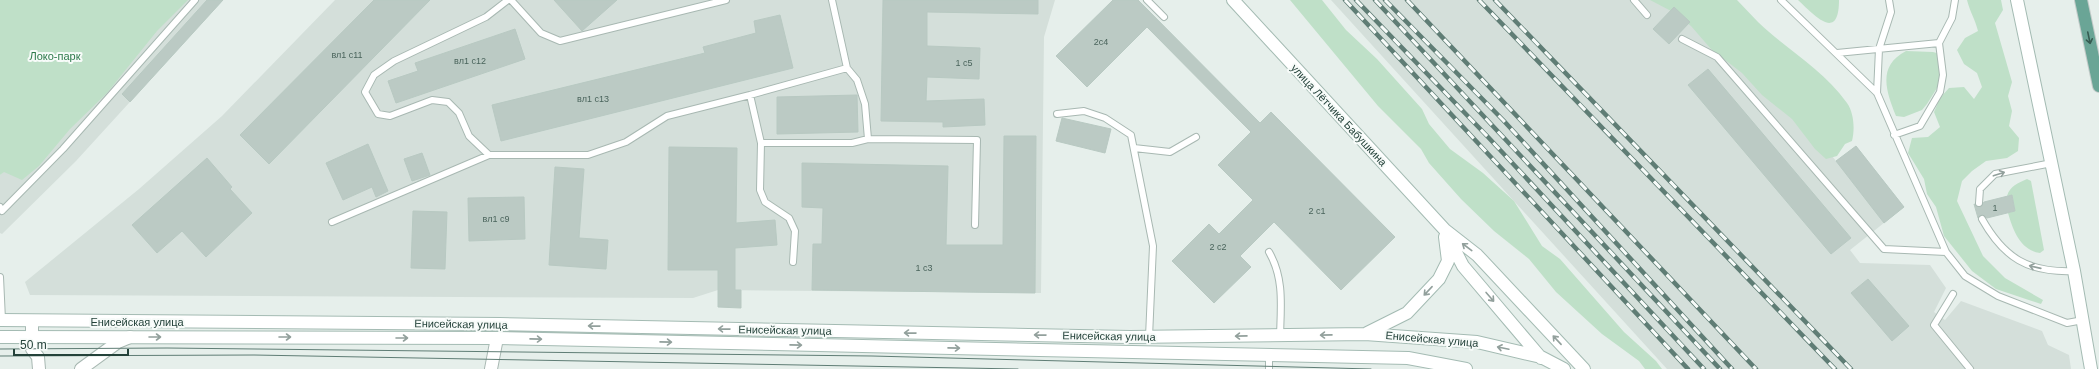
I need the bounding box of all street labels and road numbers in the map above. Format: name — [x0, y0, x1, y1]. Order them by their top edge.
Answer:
street label: улица Лётчика Бабушкина — [1289, 62, 1390, 169]
street label: Енисейская улица — [90, 316, 184, 328]
street label: Енисейская улица — [414, 317, 509, 331]
street label: Енисейская улица — [738, 323, 833, 337]
street label: Енисейская улица — [1062, 329, 1157, 343]
street label: Енисейская улица — [1385, 329, 1480, 349]

